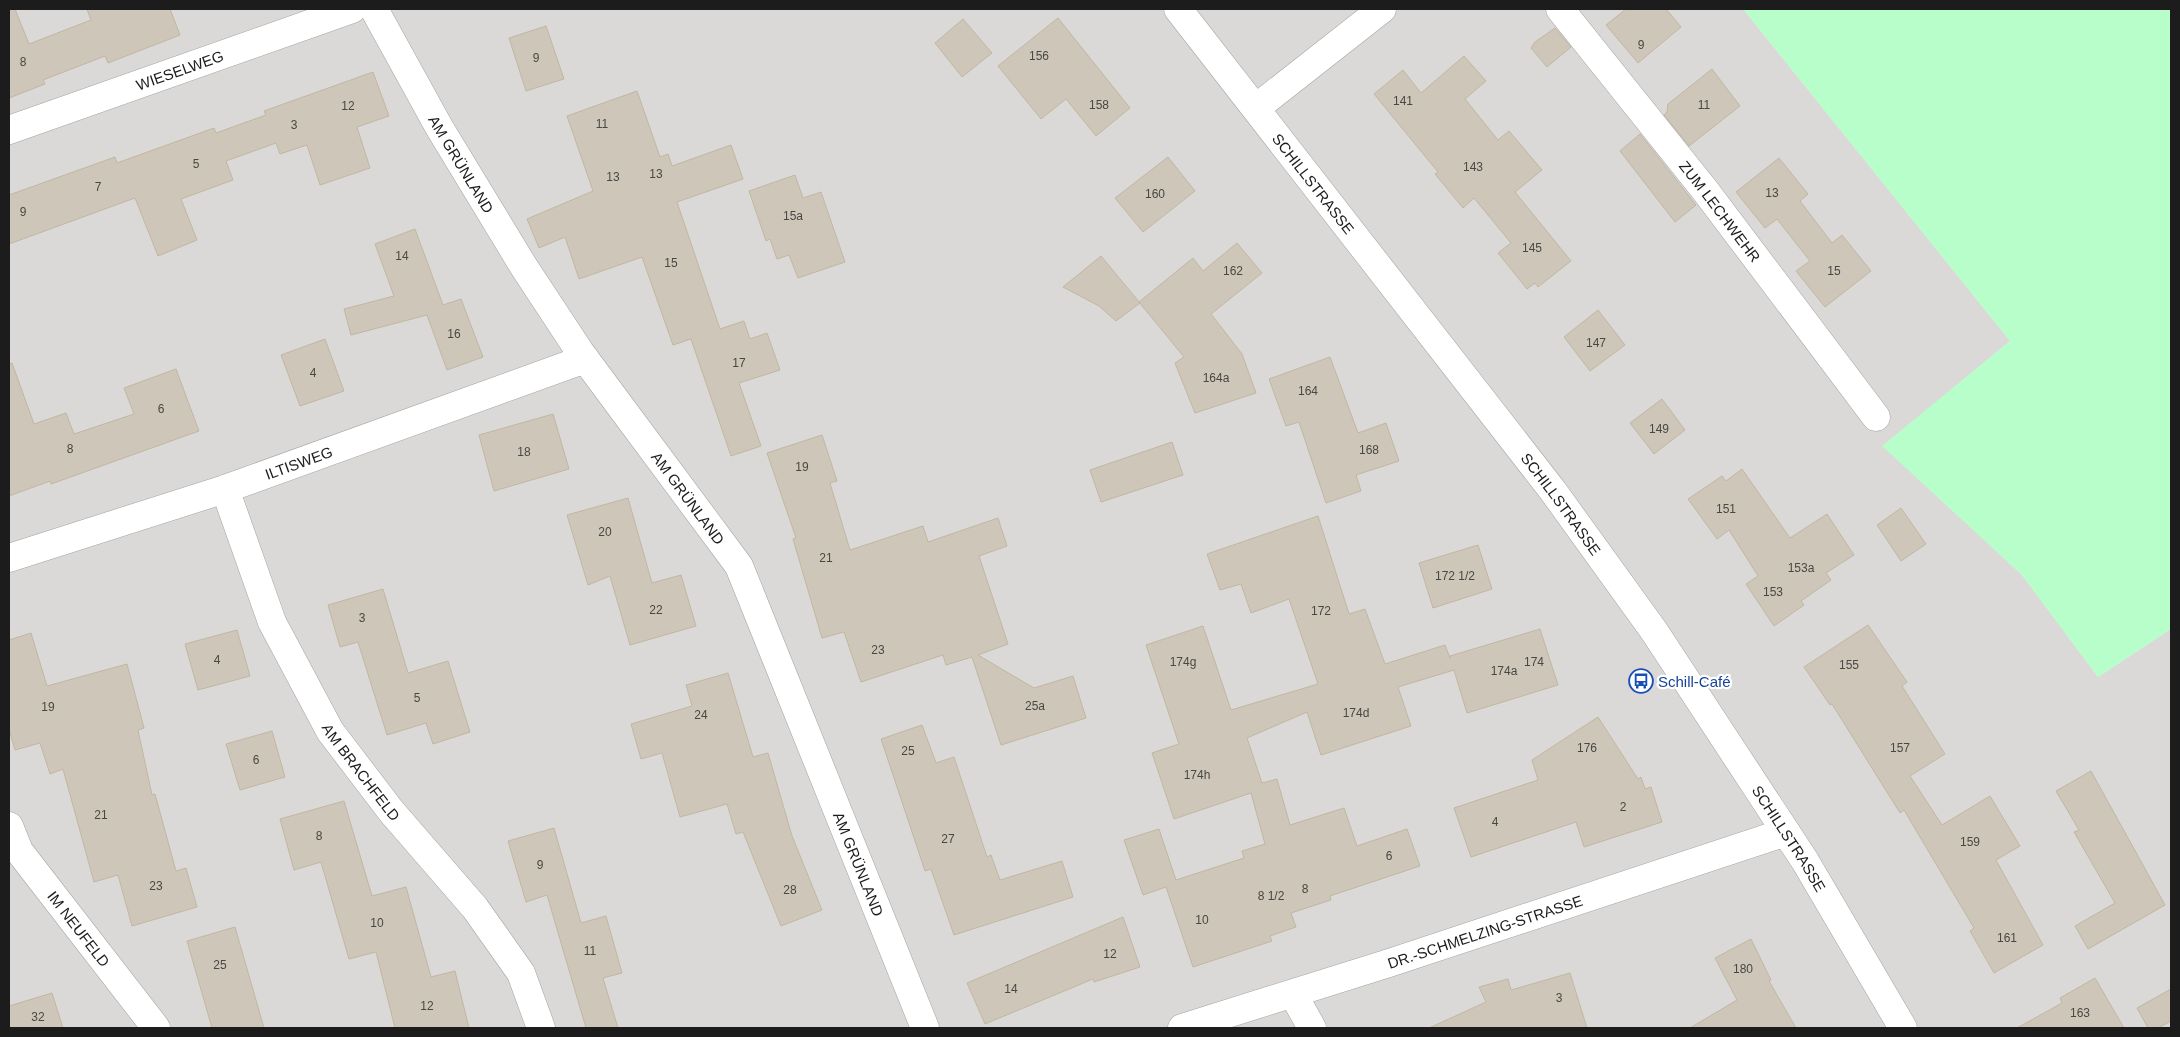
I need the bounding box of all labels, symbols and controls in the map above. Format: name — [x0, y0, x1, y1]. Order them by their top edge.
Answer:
house number: 9 — [1638, 38, 1645, 52]
street label: WIESELWEG — [134, 47, 226, 93]
house number: 156 — [1029, 49, 1049, 63]
house number: 9 — [533, 51, 540, 65]
house number: 8 — [20, 55, 27, 69]
house number: 141 — [1393, 94, 1413, 108]
house number: 158 — [1089, 98, 1109, 112]
house number: 11 — [1698, 98, 1711, 112]
house number: 12 — [341, 99, 355, 113]
street label: AM GRÜNLAND — [426, 112, 498, 216]
house number: 11 — [596, 117, 609, 131]
house number: 3 — [291, 118, 298, 132]
street label: SCHILLSTRASSE — [1269, 130, 1358, 237]
house number: 5 — [193, 157, 200, 171]
street label: ZUM LECHWEHR — [1676, 157, 1764, 265]
house number: 143 — [1463, 160, 1483, 174]
house number: 13 — [649, 167, 663, 181]
house number: 13 — [606, 170, 620, 184]
house number: 7 — [95, 180, 102, 194]
house number: 13 — [1765, 186, 1779, 200]
house number: 160 — [1145, 187, 1165, 201]
house number: 9 — [20, 205, 27, 219]
house number: 15a — [783, 209, 803, 223]
house number: 145 — [1522, 241, 1542, 255]
house number: 14 — [395, 249, 409, 263]
house number: 15 — [664, 256, 678, 270]
house number: 162 — [1223, 264, 1243, 278]
house number: 15 — [1827, 264, 1841, 278]
house number: 16 — [447, 327, 461, 341]
house number: 147 — [1586, 336, 1606, 350]
house number: 17 — [732, 356, 746, 370]
house number: 4 — [310, 366, 317, 380]
house number: 164a — [1203, 371, 1230, 385]
house number: 164 — [1298, 384, 1318, 398]
house number: 6 — [158, 402, 165, 416]
house number: 149 — [1649, 422, 1669, 436]
house number: 8 — [67, 442, 74, 456]
street label: ILTISWEG — [262, 442, 335, 482]
house number: 168 — [1359, 443, 1379, 457]
house number: 18 — [517, 445, 531, 459]
street label: AM GRÜNLAND — [648, 448, 728, 548]
street label: SCHILLSTRASSE — [1518, 449, 1605, 558]
house number: 19 — [795, 460, 809, 474]
house number: 151 — [1716, 502, 1736, 516]
house number: 20 — [598, 525, 612, 539]
house number: 21 — [819, 551, 833, 565]
house number: 153a — [1788, 561, 1815, 575]
house number: 172 1/2 — [1435, 569, 1475, 583]
house number: 153 — [1763, 585, 1783, 599]
house number: 22 — [649, 603, 663, 617]
house number: 172 — [1311, 604, 1331, 618]
house number: 3 — [359, 611, 366, 625]
house number: 23 — [871, 643, 885, 657]
house number: 4 — [214, 653, 221, 667]
house number: 174g — [1170, 655, 1196, 669]
house number: 174 — [1524, 655, 1544, 669]
house number: 155 — [1839, 658, 1859, 672]
house number: 174a — [1491, 664, 1518, 678]
bus stop icon: Schill-Café — [1628, 668, 1654, 694]
place label: Schill-Café — [1658, 673, 1731, 690]
house number: 5 — [414, 691, 421, 705]
house number: 25a — [1025, 699, 1045, 713]
house number: 19 — [41, 700, 55, 714]
house number: 174d — [1343, 706, 1369, 720]
house number: 24 — [694, 708, 708, 722]
street label: AM BRACHFELD — [319, 721, 404, 824]
house number: 176 — [1577, 741, 1597, 755]
house number: 157 — [1890, 741, 1910, 755]
house number: 25 — [901, 744, 915, 758]
house number: 6 — [253, 753, 260, 767]
house number: 174h — [1184, 768, 1210, 782]
street label: SCHILLSTRASSE — [1749, 782, 1829, 895]
house number: 2 — [1620, 800, 1627, 814]
house number: 21 — [94, 808, 108, 822]
street label: AM GRÜNLAND — [830, 809, 888, 919]
house number: 4 — [1492, 815, 1499, 829]
house number: 8 — [316, 829, 323, 843]
house number: 27 — [941, 832, 955, 846]
house number: 159 — [1960, 835, 1980, 849]
house number: 6 — [1386, 849, 1393, 863]
house number: 9 — [537, 858, 544, 872]
house number: 23 — [149, 879, 163, 893]
house number: 8 — [1302, 882, 1309, 896]
house number: 28 — [783, 883, 797, 897]
street label: IM NEUFELD — [44, 887, 114, 970]
house number: 8 1/2 — [1258, 889, 1285, 903]
street label: DR.-SCHMELZING-STRASSE — [1385, 891, 1585, 971]
house number: 10 — [1195, 913, 1209, 927]
house number: 10 — [370, 916, 384, 930]
house number: 161 — [1997, 931, 2017, 945]
house number: 11 — [584, 944, 597, 958]
house number: 12 — [1103, 947, 1117, 961]
house number: 25 — [213, 958, 227, 972]
house number: 180 — [1733, 962, 1753, 976]
house number: 14 — [1004, 982, 1018, 996]
house number: 3 — [1556, 991, 1563, 1005]
house number: 12 — [420, 999, 434, 1013]
house number: 163 — [2070, 1006, 2090, 1020]
house number: 32 — [31, 1010, 45, 1024]

